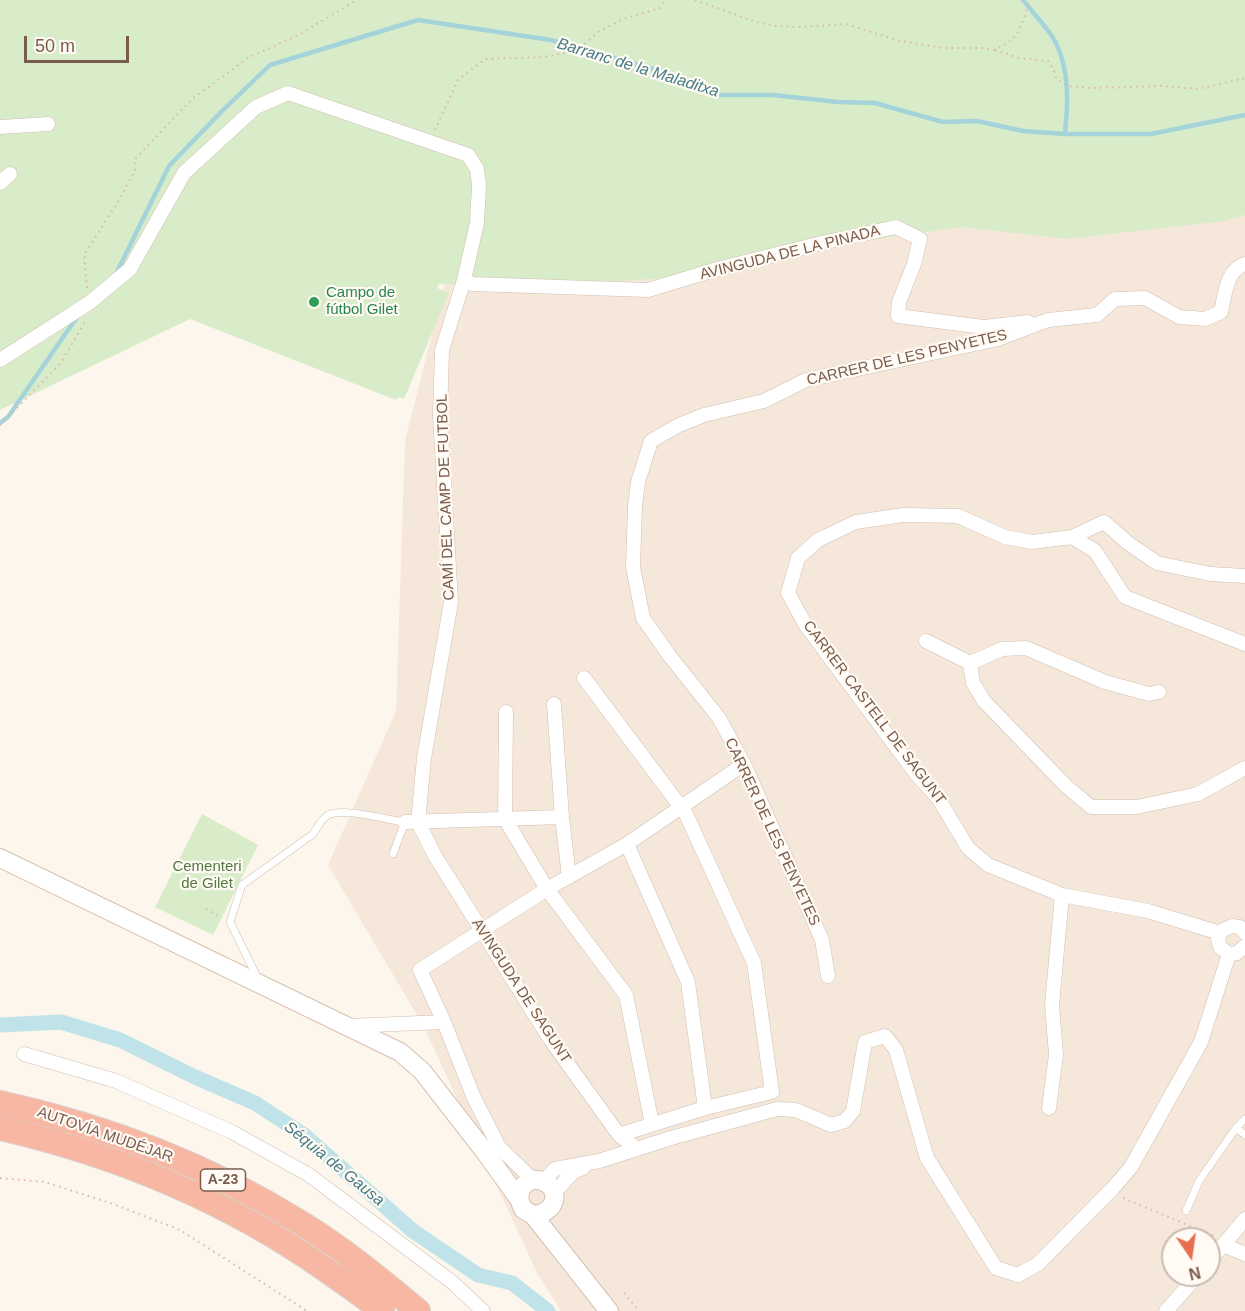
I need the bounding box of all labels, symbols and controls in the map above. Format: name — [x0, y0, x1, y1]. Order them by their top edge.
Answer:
scale bar — [27, 24, 132, 62]
water label: Barranc de la Maladitxa — [555, 34, 721, 102]
text: 50 m — [35, 36, 75, 56]
street label: AVINGUDA DE LA PINADA — [698, 222, 882, 284]
place label: Campo de fútbol Gilet — [326, 284, 398, 319]
marker: Campo de fútbol Gilet — [307, 295, 321, 309]
street label: CARRER DE LES PENYETES — [805, 326, 1009, 390]
street label: CAMÍ DEL CAMP DE FUTBOL — [433, 393, 459, 601]
street label: CARRER CASTELL DE SAGUNT — [799, 617, 949, 809]
street label: CARRER DE LES PENYETES — [721, 735, 823, 929]
park label: Cementeri de Gilet — [172, 858, 242, 893]
street label: AVINGUDA DE SAGUNT — [467, 915, 575, 1067]
street label: AUTOVÍA MUDÉJAR — [35, 1103, 175, 1167]
water label: Séquia de Gausa — [280, 1118, 388, 1210]
road number: A-23 — [200, 1169, 246, 1191]
north arrow — [1161, 1227, 1221, 1287]
text: N — [1187, 1263, 1202, 1283]

